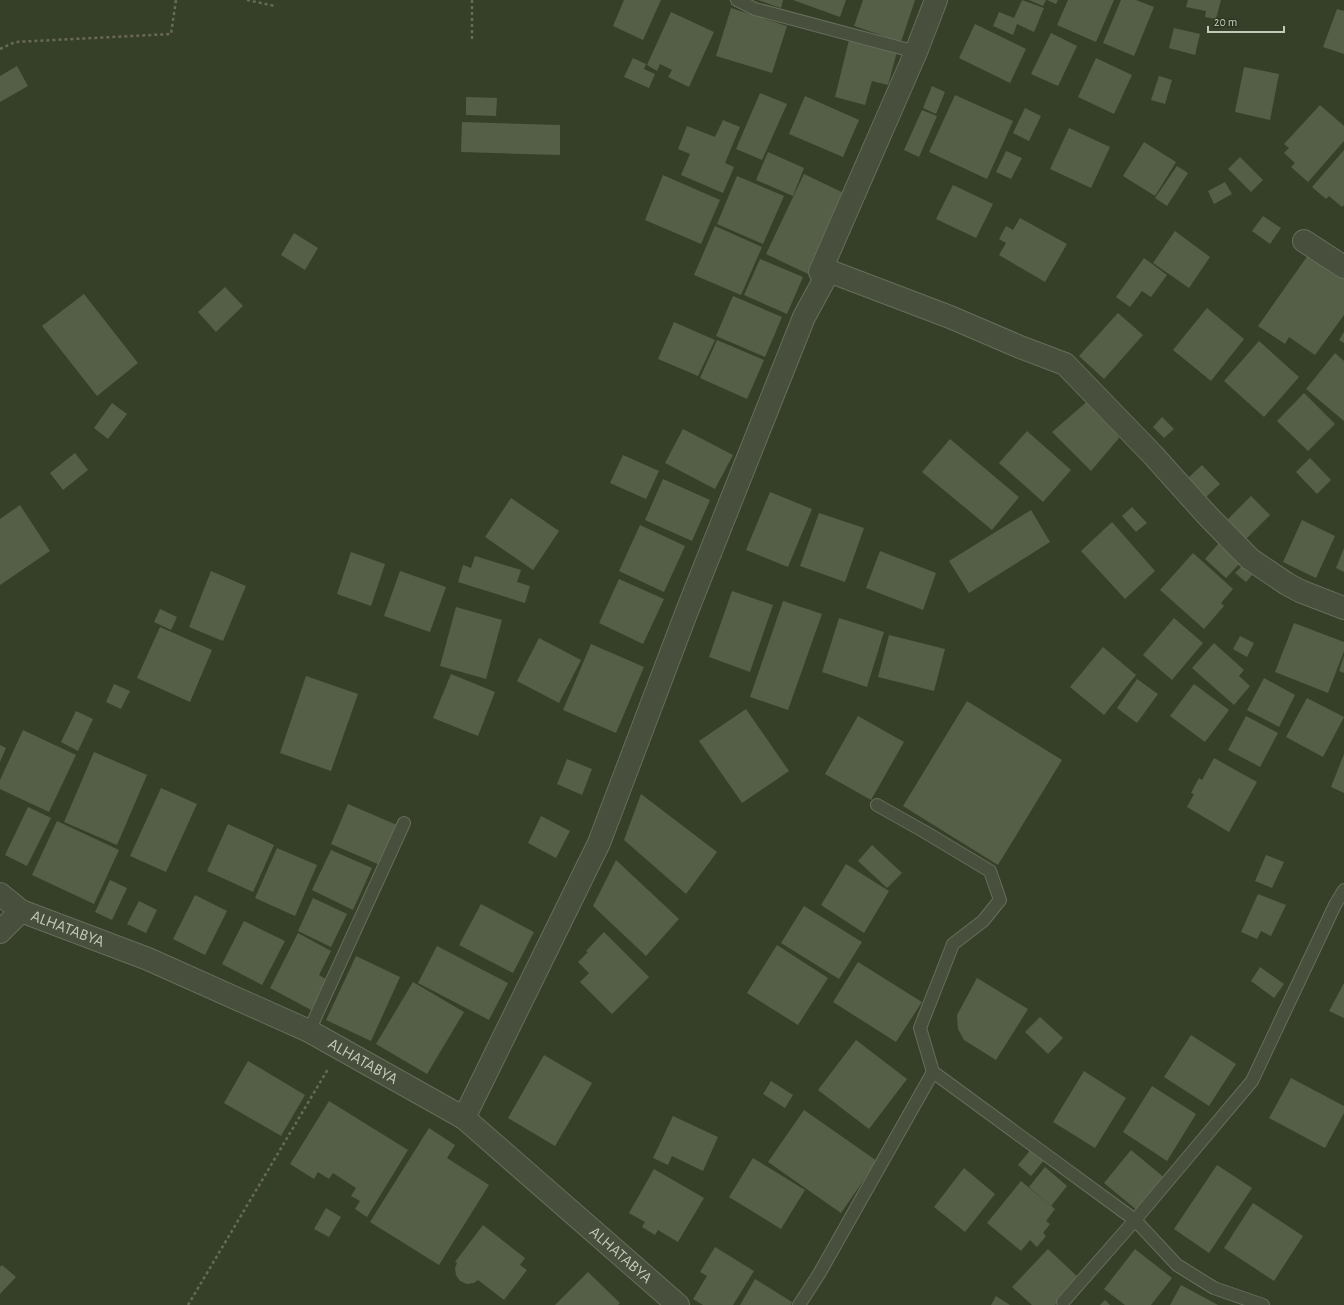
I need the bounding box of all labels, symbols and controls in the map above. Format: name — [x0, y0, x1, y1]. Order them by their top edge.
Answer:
scale bar — [1208, 8, 1284, 34]
text: 20 m — [1214, 16, 1237, 28]
street label: ALHATABYA — [29, 908, 107, 950]
street label: ALHATABYA — [325, 1035, 400, 1087]
street label: ALHATABYA — [586, 1224, 655, 1286]

